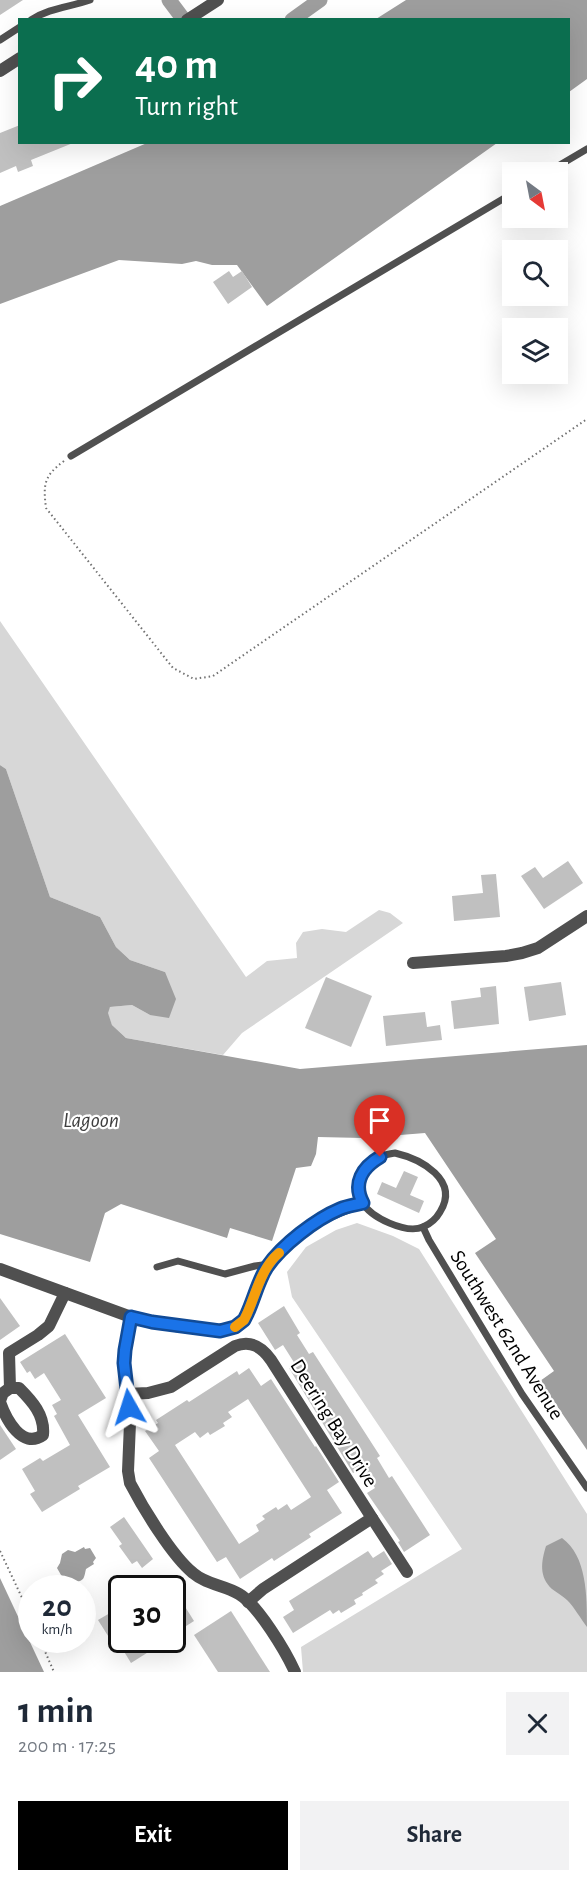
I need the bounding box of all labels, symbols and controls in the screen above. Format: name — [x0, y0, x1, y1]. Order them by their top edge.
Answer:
icon: right — [36, 42, 114, 120]
text: 40 m — [135, 44, 218, 86]
text: Turn right — [135, 93, 238, 120]
north arrow — [502, 162, 568, 228]
map controls — [502, 162, 568, 384]
button: search — [502, 240, 568, 306]
button: layers — [502, 318, 568, 384]
pin — [354, 1095, 405, 1157]
icon: arrive — [363, 1104, 396, 1137]
water label: Lagoon — [63, 1109, 119, 1131]
street label: Southwest 62nd Avenue — [446, 1247, 568, 1423]
street label: Deering Bay Drive — [286, 1355, 382, 1491]
position arrow — [97, 1375, 161, 1439]
speed limit sign: 30 — [108, 1575, 186, 1653]
text: 20 — [42, 1592, 72, 1622]
text: km/h — [42, 1622, 72, 1637]
button: close — [506, 1692, 569, 1755]
text: 1 min — [18, 1693, 94, 1729]
text: 200 m · 17:25 — [18, 1736, 116, 1756]
button: Exit — [18, 1801, 288, 1870]
button: Share — [300, 1801, 569, 1870]

